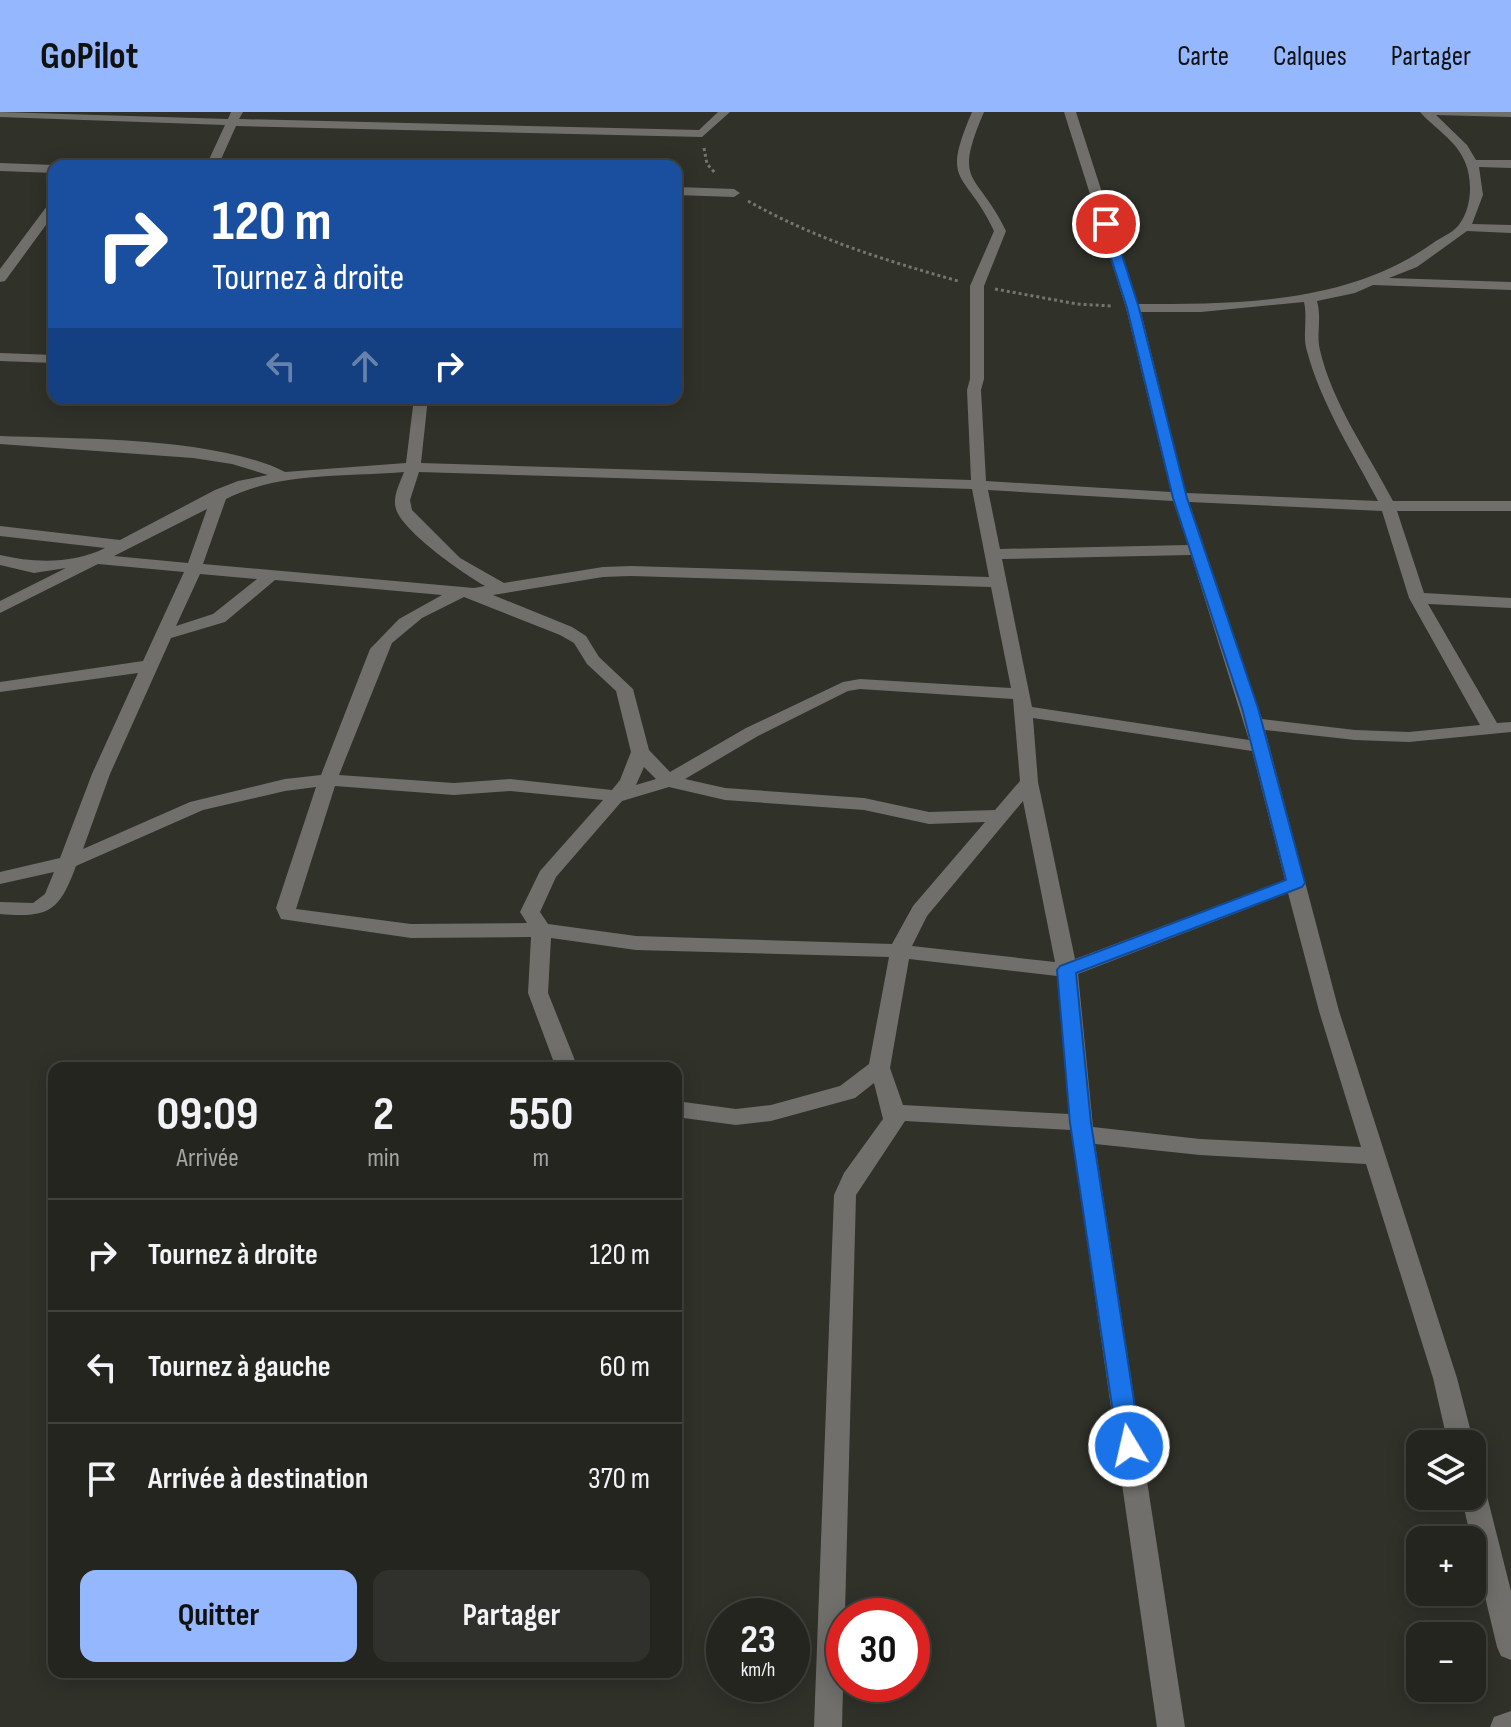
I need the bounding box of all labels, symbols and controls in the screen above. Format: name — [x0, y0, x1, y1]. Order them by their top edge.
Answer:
text: GoPilot — [40, 34, 138, 79]
text: Carte — [1177, 40, 1229, 73]
text: Calques — [1273, 40, 1347, 73]
text: Partager — [1391, 40, 1471, 73]
text: 120 m — [212, 189, 332, 256]
pin — [1072, 190, 1140, 258]
icon: right — [80, 192, 184, 296]
icon: arrive — [1084, 202, 1128, 246]
text: Tournez à droite — [212, 257, 404, 300]
icon: left — [259, 344, 303, 388]
icon: ahead — [343, 344, 387, 388]
icon: right — [427, 344, 471, 388]
text: 09:09 — [157, 1086, 259, 1143]
text: 2 — [373, 1086, 394, 1143]
text: 550 — [508, 1086, 573, 1143]
text: Arrivée — [177, 1143, 239, 1174]
text: min — [367, 1143, 400, 1174]
text: m — [533, 1143, 549, 1174]
icon: right — [80, 1233, 124, 1277]
text: Tournez à droite — [148, 1237, 318, 1273]
text: 120 m — [589, 1237, 650, 1273]
icon: left — [80, 1345, 124, 1389]
text: Tournez à gauche — [148, 1349, 331, 1385]
text: 60 m — [599, 1349, 650, 1385]
position arrow — [1087, 1404, 1171, 1488]
map controls — [1406, 1430, 1486, 1702]
button: layers — [1406, 1430, 1486, 1510]
icon: arrive — [80, 1457, 124, 1501]
text: Arrivée à destination — [148, 1461, 368, 1497]
text: 370 m — [588, 1461, 650, 1497]
button: + — [1406, 1526, 1486, 1606]
button: Quitter — [80, 1570, 357, 1662]
button: Partager — [373, 1570, 650, 1662]
speed limit sign: 30 — [826, 1598, 930, 1702]
text: 23 — [740, 1616, 776, 1664]
button: − — [1406, 1622, 1486, 1702]
text: km/h — [741, 1658, 775, 1682]

